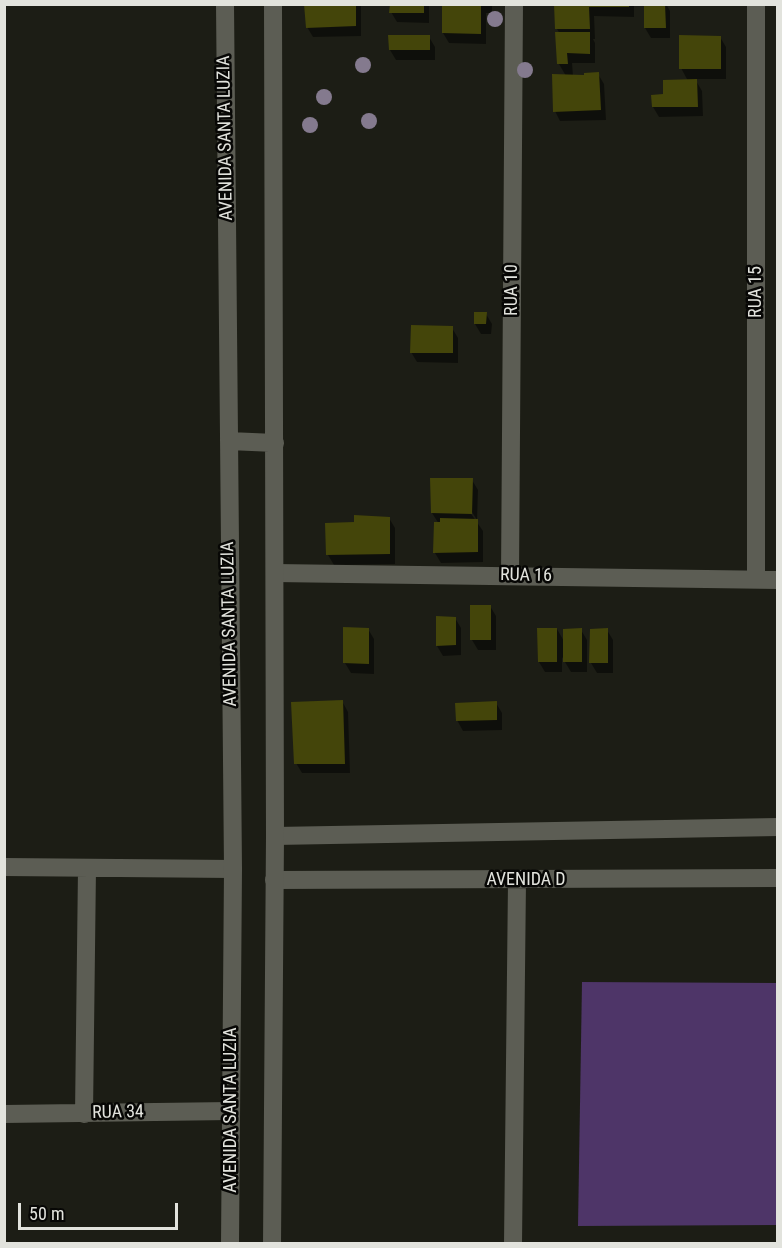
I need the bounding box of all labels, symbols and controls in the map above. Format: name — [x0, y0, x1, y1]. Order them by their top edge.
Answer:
street label: AVENIDA SANTA LUZIA — [214, 55, 238, 221]
street label: RUA 10 — [501, 264, 523, 316]
street label: RUA 15 — [745, 266, 767, 318]
street label: AVENIDA SANTA LUZIA — [218, 541, 242, 707]
street label: RUA 16 — [500, 565, 552, 587]
street label: AVENIDA D — [486, 869, 566, 891]
street label: AVENIDA SANTA LUZIA — [220, 1027, 242, 1193]
street label: RUA 34 — [92, 1102, 144, 1124]
scale bar — [21, 1191, 182, 1229]
text: 50 m — [29, 1203, 64, 1224]

